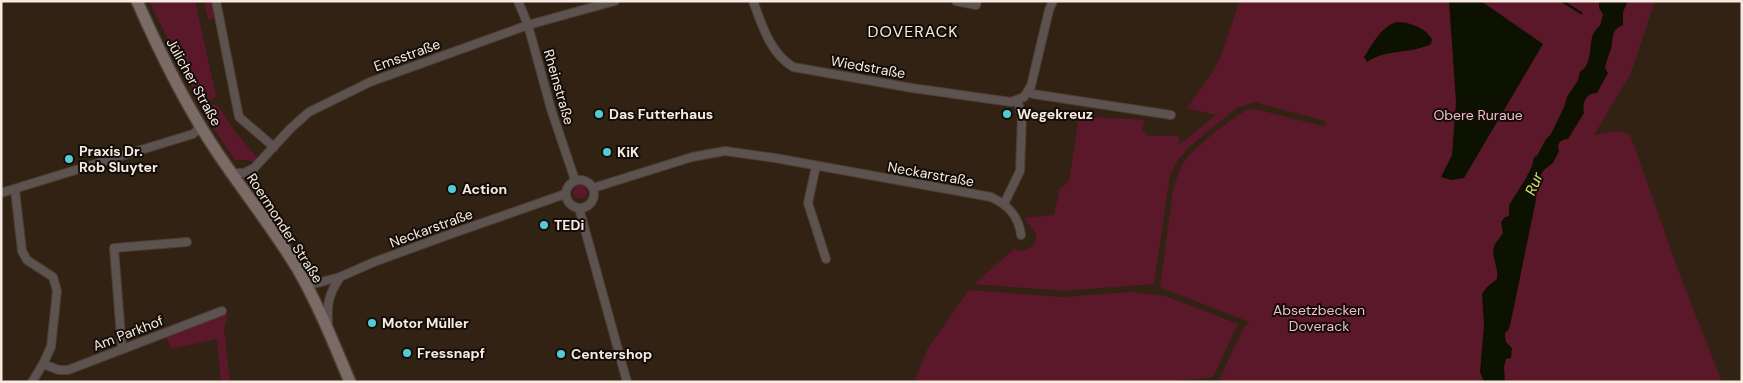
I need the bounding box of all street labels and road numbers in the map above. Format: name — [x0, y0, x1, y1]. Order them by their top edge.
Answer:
street label: Jülicher Straße — [162, 35, 226, 129]
street label: Emsstraße — [371, 35, 443, 75]
street label: Rheinstraße — [540, 47, 578, 127]
street label: Wiedstraße — [829, 52, 907, 82]
street label: Neckarstraße — [886, 158, 976, 190]
street label: Roermonder Straße — [243, 170, 327, 286]
street label: Neckarstraße — [387, 205, 475, 251]
street label: Am Parkhof — [90, 311, 166, 355]

